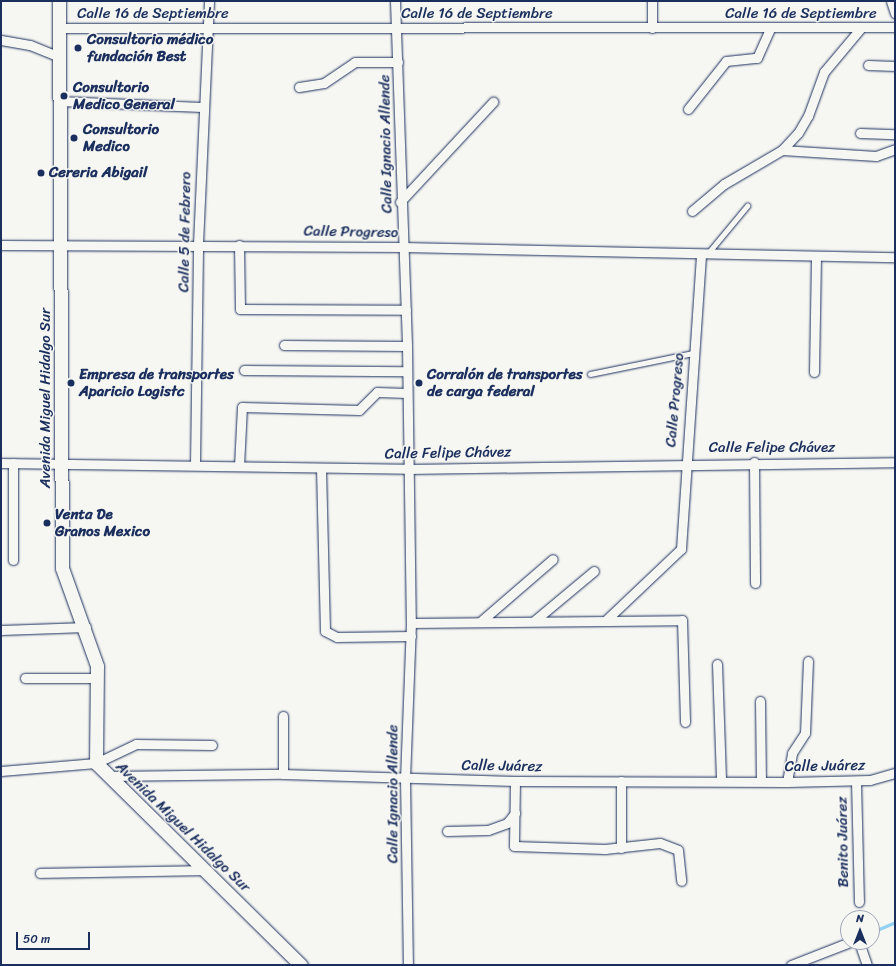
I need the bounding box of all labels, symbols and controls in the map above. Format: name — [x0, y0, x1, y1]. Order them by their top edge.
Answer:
street label: Calle 16 de Septiembre — [77, 5, 229, 23]
street label: Calle 16 de Septiembre — [401, 5, 553, 23]
street label: Calle 16 de Septiembre — [725, 5, 877, 23]
place label: Consultorio médico fundación Best — [87, 30, 213, 65]
marker: Consultorio médico fundación Best — [72, 42, 84, 54]
street label: Calle Ignacio Allende — [376, 74, 396, 214]
place label: Consultorio Medico General — [73, 78, 175, 113]
marker: Consultorio Medico General — [58, 90, 70, 102]
place label: Consultorio Medico — [83, 120, 159, 155]
marker: Consultorio Medico — [68, 132, 80, 144]
place label: Cereria Abigail — [49, 164, 147, 182]
marker: Cereria Abigail — [36, 168, 46, 178]
street label: Calle 5 de Febrero — [175, 171, 195, 293]
street label: Calle Progreso — [303, 222, 399, 242]
street label: Avenida Miguel Hidalgo Sur — [37, 308, 55, 488]
street label: Calle Progreso — [662, 352, 688, 448]
place label: Empresa de transportes Aparicio Logistc — [79, 365, 236, 400]
place label: Corralón de transportes de carga federal — [427, 365, 585, 400]
marker: Empresa de transportes Aparicio Logistc — [66, 378, 76, 388]
marker: Corralón de transportes de carga federal — [414, 378, 424, 388]
street label: Calle Felipe Chávez — [709, 439, 835, 457]
street label: Calle Felipe Chávez — [384, 443, 512, 463]
place label: Venta De Granos Mexico — [55, 505, 150, 540]
marker: Venta De Granos Mexico — [42, 518, 52, 528]
street label: Calle Ignacio Allende — [384, 725, 402, 863]
street label: Calle Juárez — [462, 756, 542, 776]
street label: Calle Juárez — [785, 756, 865, 776]
street label: Avenida Miguel Hidalgo Sur — [112, 758, 254, 896]
street label: Benito Juárez — [833, 796, 853, 888]
text: N — [856, 909, 864, 928]
north arrow — [840, 910, 880, 950]
scale bar — [18, 924, 92, 950]
text: 50 m — [23, 928, 50, 950]

